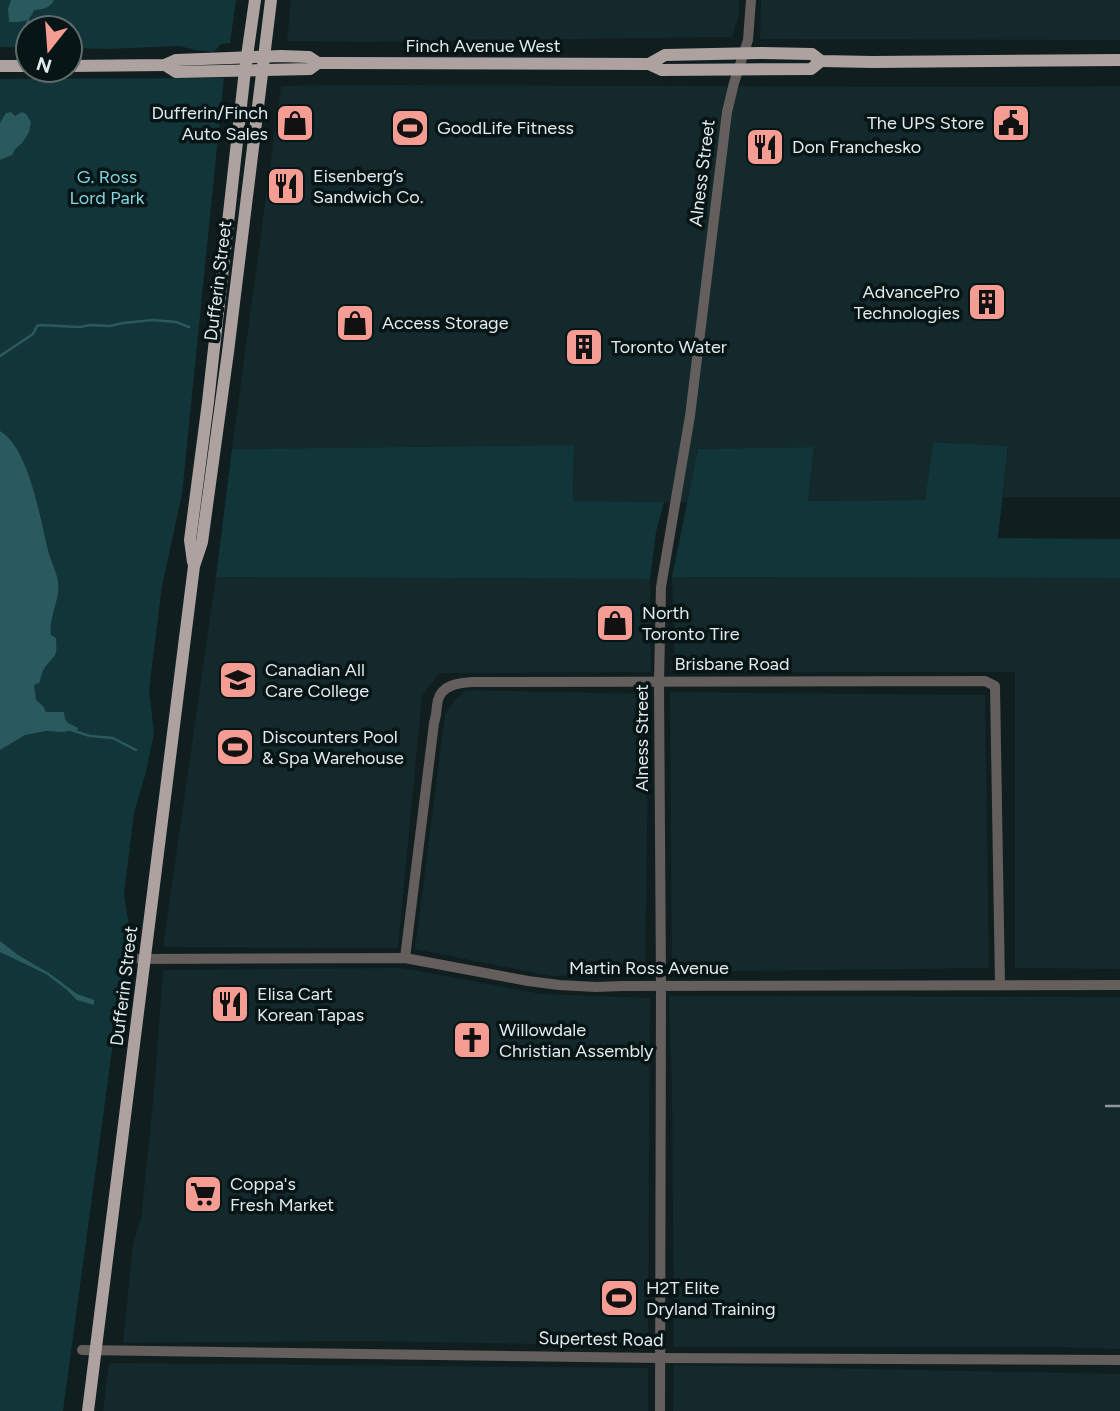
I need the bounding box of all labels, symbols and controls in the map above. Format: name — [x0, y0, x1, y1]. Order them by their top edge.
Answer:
north arrow — [14, 14, 84, 84]
street label: Finch Avenue West — [405, 35, 561, 57]
text: N — [34, 52, 55, 78]
place label: Dufferin/Finch Auto Sales — [151, 102, 268, 145]
shop icon: Dufferin/Finch Auto Sales — [274, 102, 316, 144]
public building icon: The UPS Store — [990, 102, 1032, 144]
sports icon: GoodLife Fitness — [389, 107, 431, 149]
place label: The UPS Store — [867, 112, 984, 134]
place label: GoodLife Fitness — [437, 117, 574, 139]
street label: Alness Street — [685, 118, 720, 228]
restaurant icon: Don Franchesko — [744, 126, 786, 168]
place label: Don Franchesko — [792, 136, 921, 158]
restaurant icon: Eisenberg’s Sandwich Co. — [265, 165, 307, 207]
place label: Eisenberg’s Sandwich Co. — [313, 165, 424, 208]
park label: G. Ross Lord Park — [69, 166, 145, 209]
street label: Dufferin Street — [200, 220, 236, 342]
place label: AdvancePro Technologies — [854, 281, 960, 324]
building icon: AdvancePro Technologies — [966, 281, 1008, 323]
shop icon: Access Storage — [334, 302, 376, 344]
place label: Access Storage — [382, 312, 509, 334]
building icon: Toronto Water — [563, 326, 605, 368]
place label: Toronto Water — [611, 336, 727, 358]
shop icon: North Toronto Tire — [594, 602, 636, 644]
place label: North Toronto Tire — [642, 602, 740, 645]
street label: Brisbane Road — [674, 653, 790, 675]
school or university icon: Canadian All Care College — [217, 659, 259, 701]
place label: Canadian All Care College — [265, 659, 369, 702]
street label: Alness Street — [631, 684, 653, 792]
sports icon: Discounters Pool & Spa Warehouse — [214, 726, 256, 768]
place label: Discounters Pool & Spa Warehouse — [262, 726, 404, 769]
street label: Dufferin Street — [106, 925, 142, 1047]
street label: Martin Ross Avenue — [569, 957, 729, 979]
restaurant icon: Elisa Cart Korean Tapas — [209, 983, 251, 1025]
place label: Elisa Cart Korean Tapas — [257, 983, 364, 1026]
church icon: Willowdale Christian Assembly — [451, 1019, 493, 1061]
place label: Willowdale Christian Assembly — [499, 1019, 654, 1062]
supermarket icon: Coppa's Fresh Market — [182, 1173, 224, 1215]
place label: Coppa's Fresh Market — [230, 1173, 334, 1216]
sports icon: H2T Elite Dryland Training — [598, 1277, 640, 1319]
place label: H2T Elite Dryland Training — [646, 1277, 775, 1320]
street label: Supertest Road — [538, 1327, 664, 1351]

